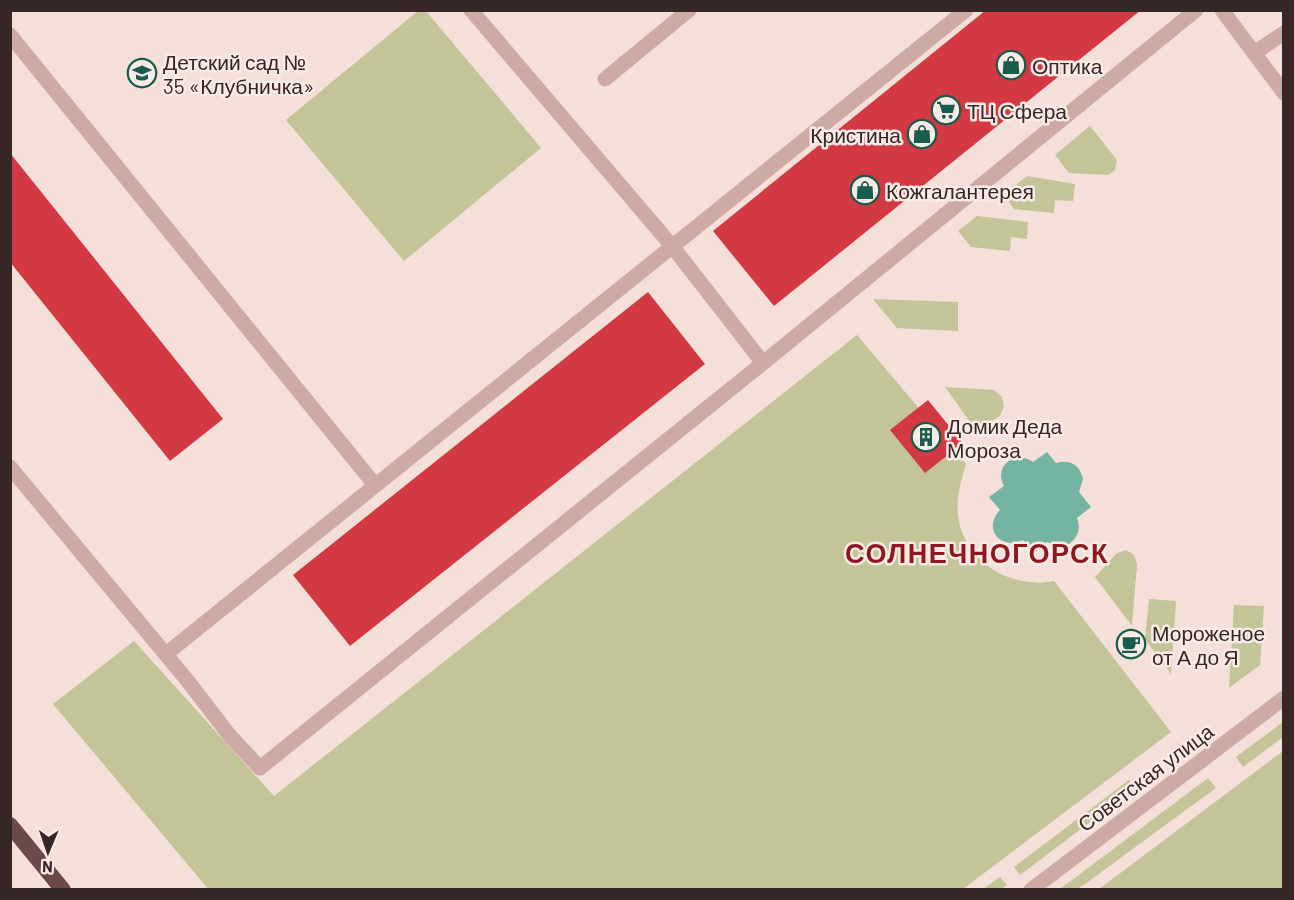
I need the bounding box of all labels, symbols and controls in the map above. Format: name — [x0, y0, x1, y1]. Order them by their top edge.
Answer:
place label: Детский сад № 35 «Клубничка» — [163, 49, 314, 98]
shop icon: Оптика — [995, 49, 1027, 81]
place label: Оптика — [1032, 53, 1103, 78]
school or university icon: Детский сад № 35 «Клубничка» — [126, 57, 158, 89]
supermarket icon: ТЦ Сфера — [930, 94, 962, 126]
place label: ТЦ Сфера — [967, 98, 1067, 123]
shop icon: Кристина — [906, 118, 938, 150]
place label: Кристина — [810, 122, 901, 147]
shop icon: Кожгалантерея — [849, 174, 881, 206]
place label: Кожгалантерея — [886, 178, 1034, 203]
place label: Домик Деда Мороза — [947, 413, 1062, 462]
building icon: Домик Деда Мороза — [910, 421, 942, 453]
district label: СОЛНЕЧНОГОРСК — [845, 536, 1109, 568]
place label: Мороженое от А до Я — [1152, 620, 1265, 669]
cafe icon: Мороженое от А до Я — [1115, 628, 1147, 660]
street label: Советская улица — [1072, 718, 1218, 836]
north arrow — [18, 822, 78, 882]
text: N — [42, 858, 53, 877]

